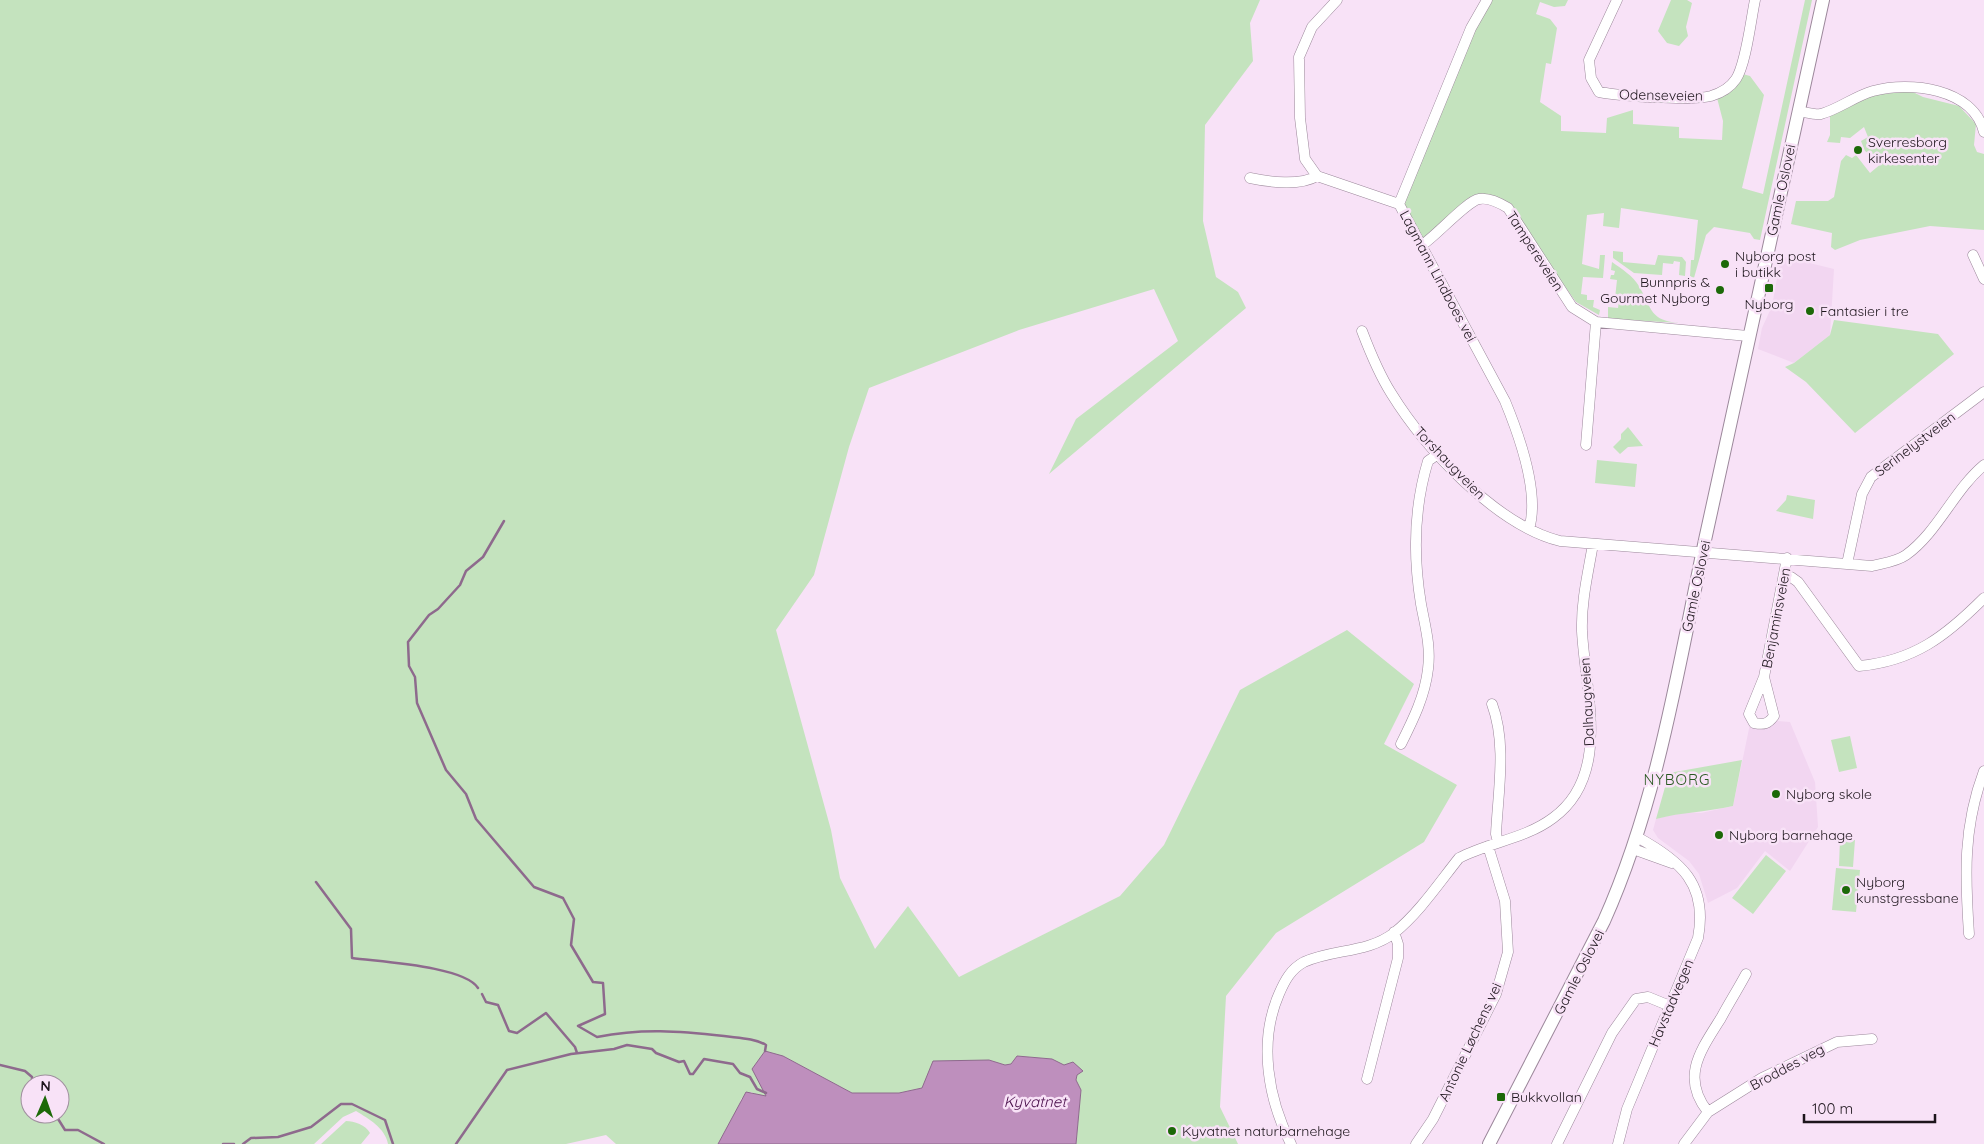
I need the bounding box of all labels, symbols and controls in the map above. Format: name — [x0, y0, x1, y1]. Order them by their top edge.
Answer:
street label: Odenseveien — [1619, 85, 1703, 105]
place label: Sverresborg kirkesenter — [1868, 133, 1947, 167]
street label: Gamle Oslovei — [1763, 143, 1799, 237]
marker: Sverresborg kirkesenter — [1852, 144, 1864, 156]
street label: Lagmann Lindboes vei — [1396, 207, 1480, 345]
street label: Tampereveien — [1502, 208, 1568, 294]
place label: Nyborg post i butikk — [1735, 247, 1816, 281]
marker: Nyborg post i butikk — [1719, 258, 1731, 270]
place label: Bunnpris & Gourmet Nyborg — [1600, 273, 1710, 307]
marker: Nyborg — [1763, 282, 1775, 294]
marker: Bunnpris & Gourmet Nyborg — [1714, 284, 1726, 296]
place label: Nyborg — [1745, 295, 1794, 313]
place label: Fantasier i tre — [1820, 302, 1909, 320]
marker: Fantasier i tre — [1804, 305, 1816, 317]
street label: Serinelystveien — [1871, 408, 1959, 480]
street label: Torshaugveien — [1411, 423, 1489, 503]
street label: Gamle Oslovei — [1678, 539, 1714, 633]
street label: Benjaminsveien — [1757, 566, 1795, 670]
street label: Dalhaugveien — [1576, 657, 1598, 747]
district label: NYBORG — [1644, 770, 1710, 789]
place label: Nyborg skole — [1786, 785, 1872, 803]
marker: Nyborg skole — [1770, 788, 1782, 800]
place label: Nyborg barnehage — [1729, 826, 1853, 844]
marker: Nyborg barnehage — [1713, 829, 1725, 841]
place label: Nyborg kunstgressbane — [1856, 873, 1959, 907]
marker: Nyborg kunstgressbane — [1840, 884, 1852, 896]
street label: Gamle Oslovei — [1550, 926, 1608, 1018]
street label: Havstadvegen — [1644, 956, 1698, 1050]
street label: Antonie Løchens vei — [1435, 980, 1505, 1104]
street label: Broddes veg — [1747, 1040, 1827, 1094]
north arrow — [20, 1074, 70, 1124]
text: N — [40, 1077, 51, 1095]
place label: Bukkvollan — [1511, 1088, 1582, 1106]
marker: Bukkvollan — [1495, 1091, 1507, 1103]
water label: Kyvatnet — [1004, 1092, 1068, 1111]
scale bar — [1804, 1092, 1935, 1124]
text: 100 m — [1812, 1099, 1853, 1118]
place label: Kyvatnet naturbarnehage — [1182, 1122, 1350, 1140]
marker: Kyvatnet naturbarnehage — [1166, 1125, 1178, 1137]

